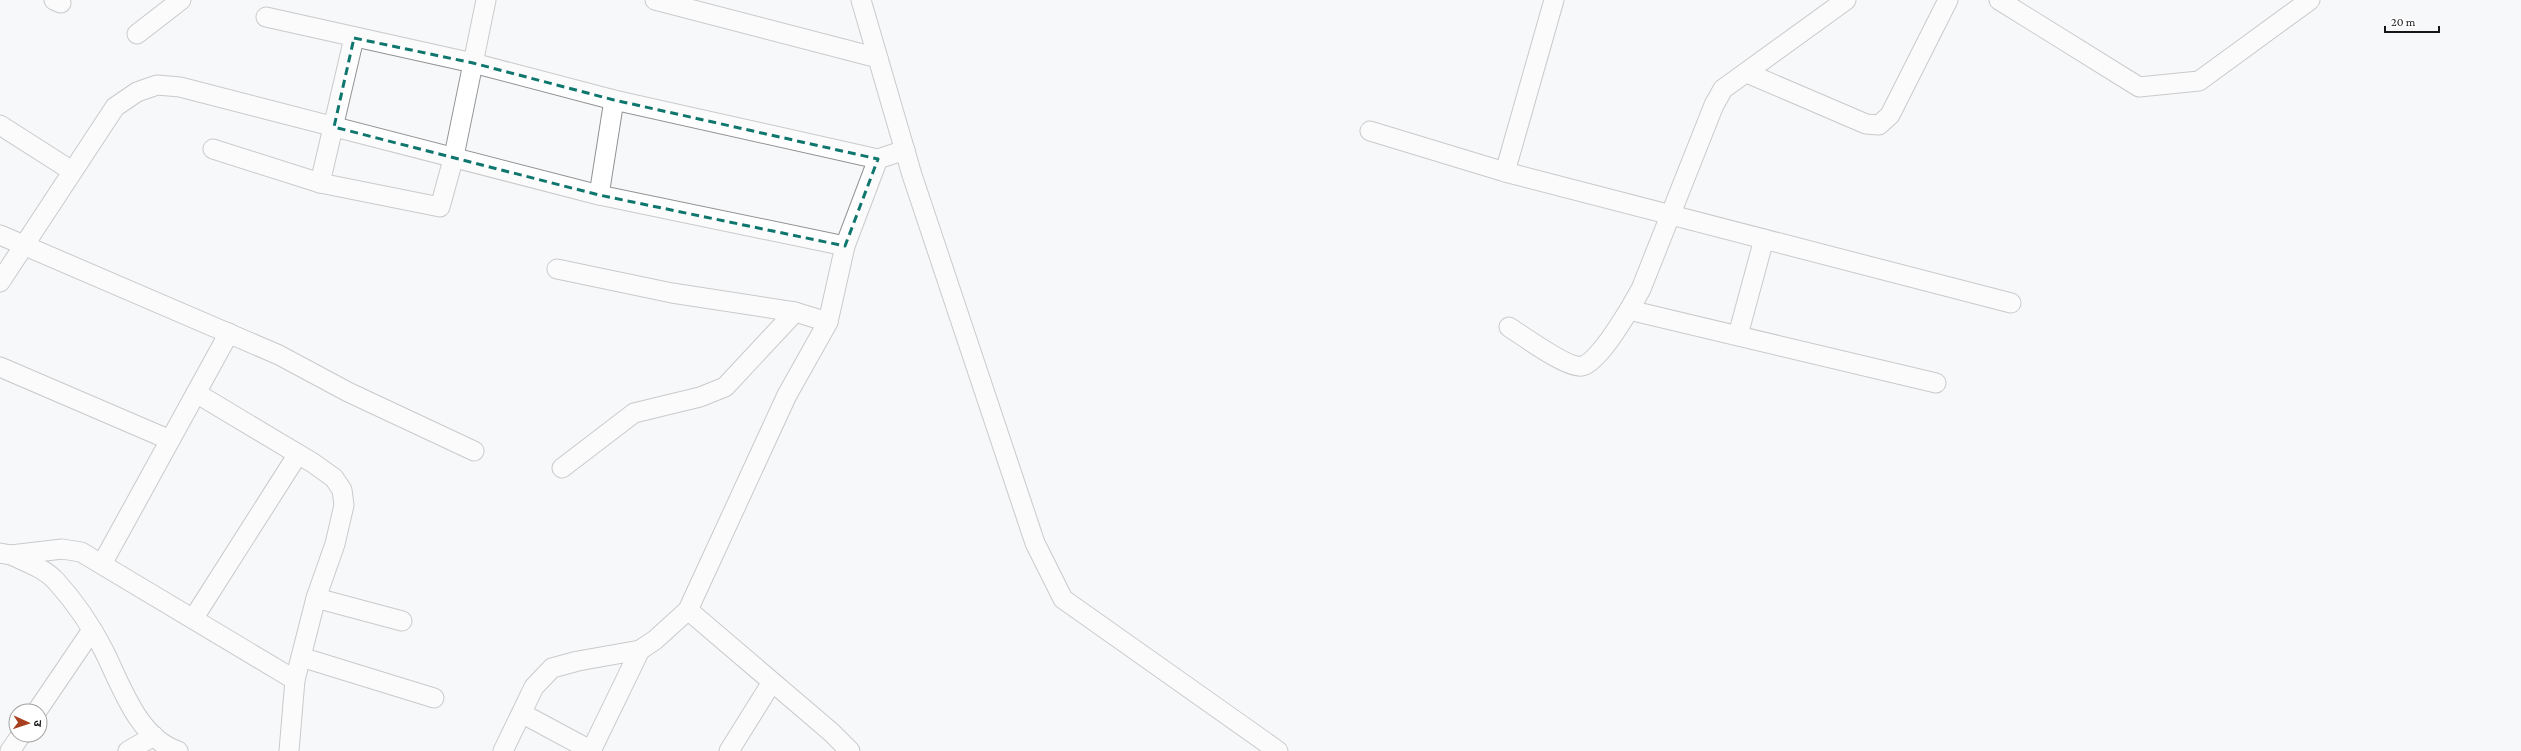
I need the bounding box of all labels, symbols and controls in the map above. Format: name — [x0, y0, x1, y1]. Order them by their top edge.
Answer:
scale bar — [2385, 8, 2439, 34]
text: 20 m — [2391, 15, 2416, 29]
north arrow — [8, 703, 48, 743]
text: उ — [32, 720, 44, 728]

